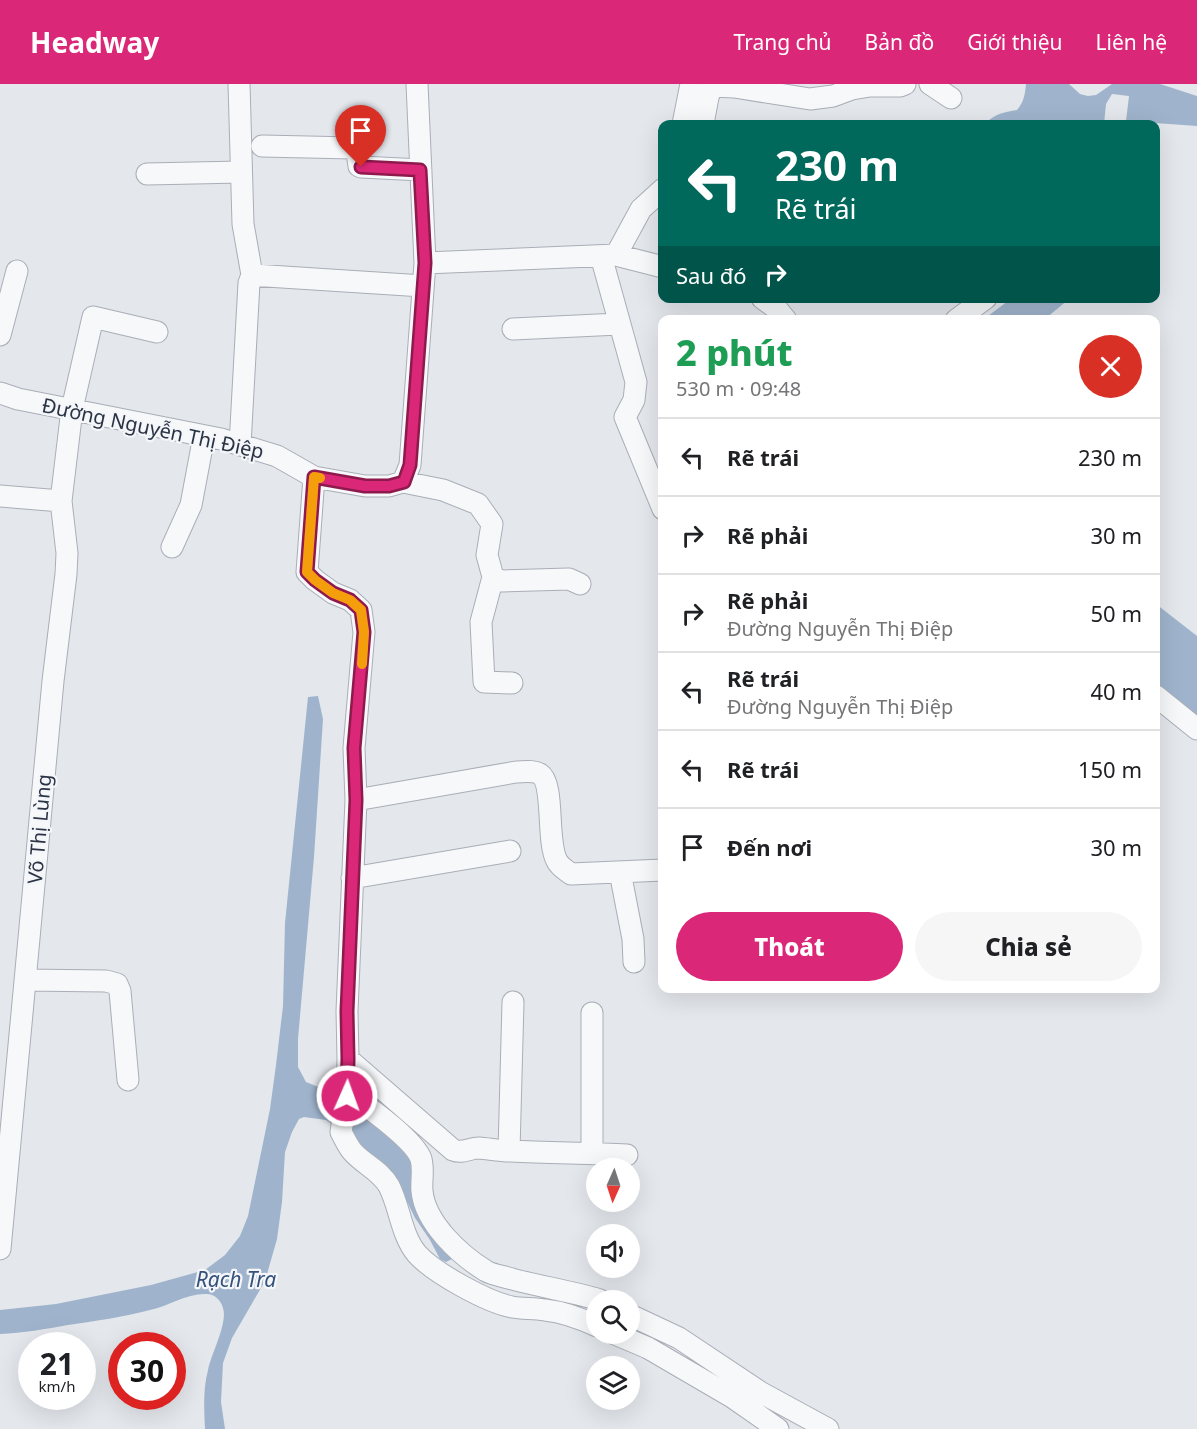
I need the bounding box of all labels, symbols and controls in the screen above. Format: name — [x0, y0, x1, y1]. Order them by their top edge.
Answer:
text: Headway — [30, 23, 159, 61]
text: Trang chủ — [734, 28, 832, 56]
text: Bản đồ — [865, 28, 934, 56]
text: Giới thiệu — [967, 28, 1062, 56]
text: Liên hệ — [1095, 28, 1167, 56]
pin — [335, 105, 386, 167]
icon: arrive — [344, 114, 377, 147]
text: 230 m — [775, 136, 899, 193]
icon: left — [676, 144, 754, 222]
text: Rẽ trái — [775, 190, 857, 227]
icon: right — [759, 258, 792, 291]
text: Sau đó — [676, 260, 747, 290]
text: 2 phút — [676, 328, 793, 377]
button: close — [1079, 335, 1142, 398]
text: 530 m · 09:48 — [676, 375, 801, 402]
street label: Đường Nguyễn Thị Điệp — [39, 391, 267, 465]
icon: left — [676, 441, 709, 474]
text: Rẽ trái — [727, 442, 799, 472]
text: 230 m — [1078, 442, 1142, 472]
icon: right — [676, 519, 709, 552]
text: Rẽ phải — [727, 520, 808, 550]
text: 30 m — [1091, 520, 1142, 550]
text: Rẽ phải — [727, 585, 808, 615]
icon: right — [676, 597, 709, 630]
text: 50 m — [1091, 598, 1142, 628]
text: Đường Nguyễn Thị Điệp — [727, 615, 953, 642]
text: Rẽ trái — [727, 663, 799, 693]
icon: left — [676, 675, 709, 708]
text: 40 m — [1091, 676, 1142, 706]
text: Đường Nguyễn Thị Điệp — [727, 693, 953, 720]
icon: left — [676, 753, 709, 786]
text: Rẽ trái — [727, 754, 799, 784]
text: 150 m — [1078, 754, 1142, 784]
street label: Võ Thị Lùng — [21, 773, 57, 885]
icon: arrive — [676, 831, 709, 864]
text: Đến nơi — [727, 832, 812, 862]
text: 30 m — [1091, 832, 1142, 862]
button: Thoát — [676, 912, 903, 981]
button: Chia sẻ — [915, 912, 1142, 981]
position arrow — [315, 1064, 379, 1128]
north arrow — [586, 1158, 640, 1212]
map controls — [586, 1158, 640, 1410]
button: sound — [586, 1224, 640, 1278]
water label: Rạch Tra — [196, 1265, 276, 1293]
button: search — [586, 1290, 640, 1344]
speed limit sign: 30 — [108, 1332, 186, 1410]
text: 21 — [40, 1343, 74, 1384]
button: layers — [586, 1356, 640, 1410]
text: km/h — [39, 1376, 75, 1396]

